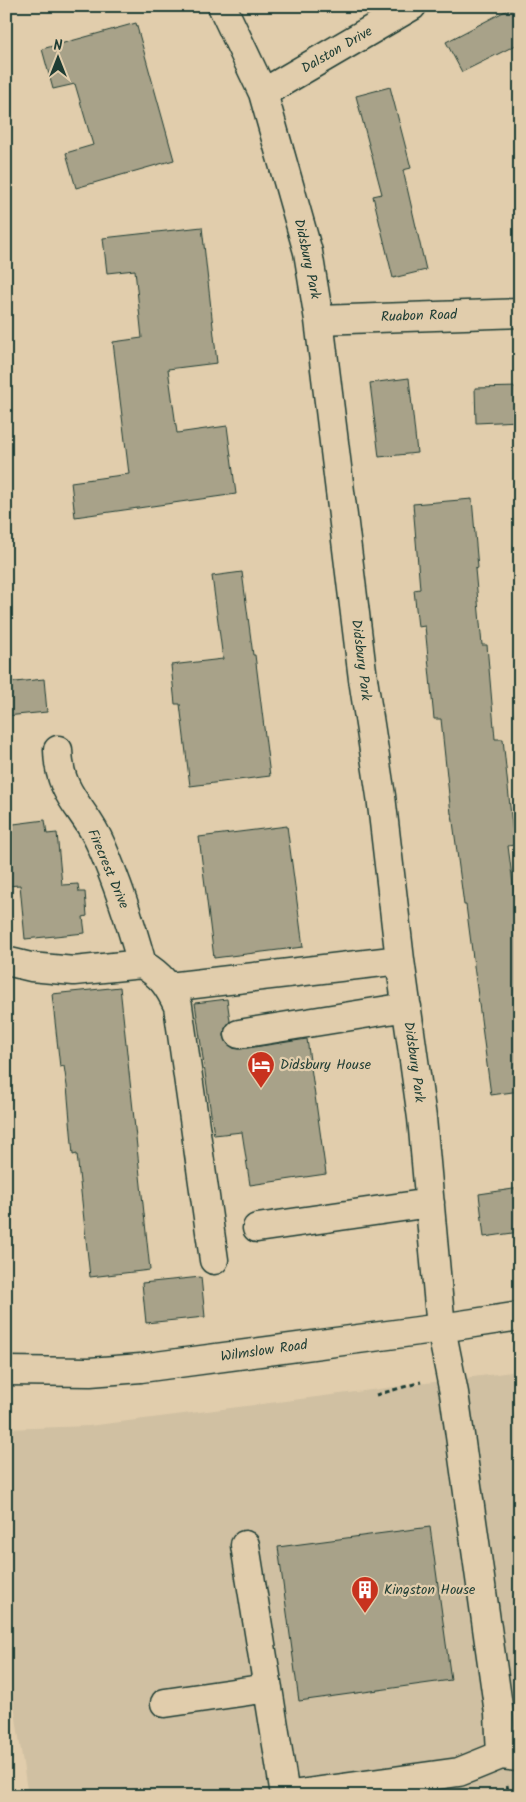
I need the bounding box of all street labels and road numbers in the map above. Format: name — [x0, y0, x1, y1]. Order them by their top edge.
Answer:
street label: Dalston Drive — [297, 20, 377, 79]
street label: Didsbury Park — [288, 217, 326, 302]
street label: Ruabon Road — [380, 304, 459, 328]
street label: Didsbury Park — [345, 618, 377, 702]
street label: Firecrest Drive — [81, 826, 135, 913]
street label: Didsbury Park — [397, 1020, 431, 1104]
street label: Wilmslow Road — [219, 1334, 310, 1368]

